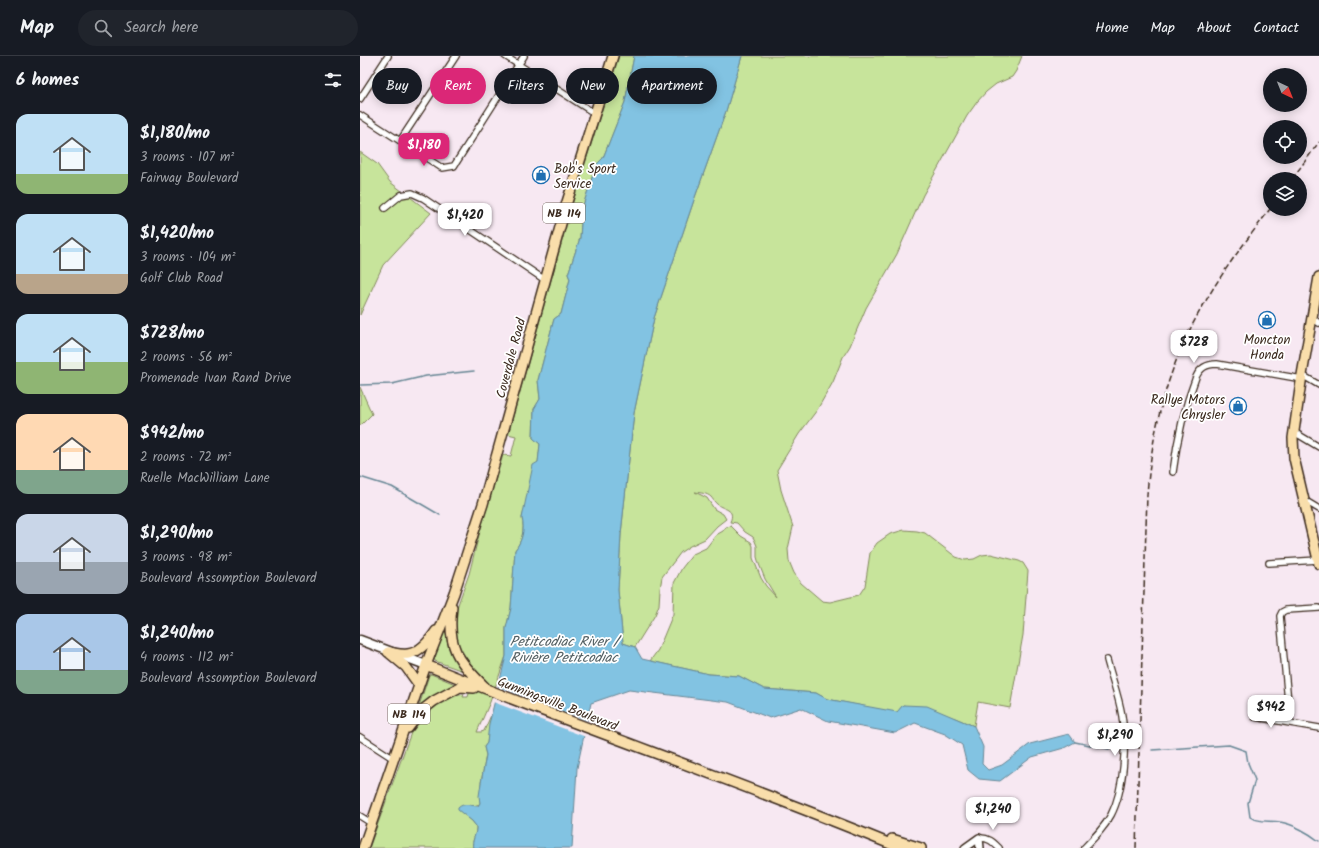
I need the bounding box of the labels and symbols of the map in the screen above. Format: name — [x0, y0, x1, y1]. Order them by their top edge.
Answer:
north arrow — [1263, 68, 1307, 112]
pin: $1,180 — [391, 133, 457, 167]
place label: Bob's Sport Service — [554, 159, 617, 195]
shop icon: Bob's Sport Service — [531, 165, 551, 185]
pin: $1,420 — [432, 203, 498, 237]
road number: NB 114 — [543, 203, 585, 223]
shop icon: Moncton Honda — [1257, 310, 1277, 330]
street label: Coverdale Road — [491, 315, 532, 401]
pin: $728 — [1170, 330, 1218, 364]
place label: Moncton Honda — [1244, 330, 1290, 366]
place label: Rallye Motors Chrysler — [1151, 390, 1226, 426]
shop icon: Rallye Motors Chrysler — [1228, 396, 1248, 416]
water label: Petitcodiac River / Rivière Petitcodiac — [510, 631, 622, 669]
street label: Gunningsville Boulevard — [494, 672, 621, 737]
pin: $942 — [1247, 695, 1295, 729]
road number: NB 114 — [388, 704, 430, 724]
pin: $1,290 — [1082, 723, 1148, 757]
pin: $1,240 — [960, 797, 1026, 831]

